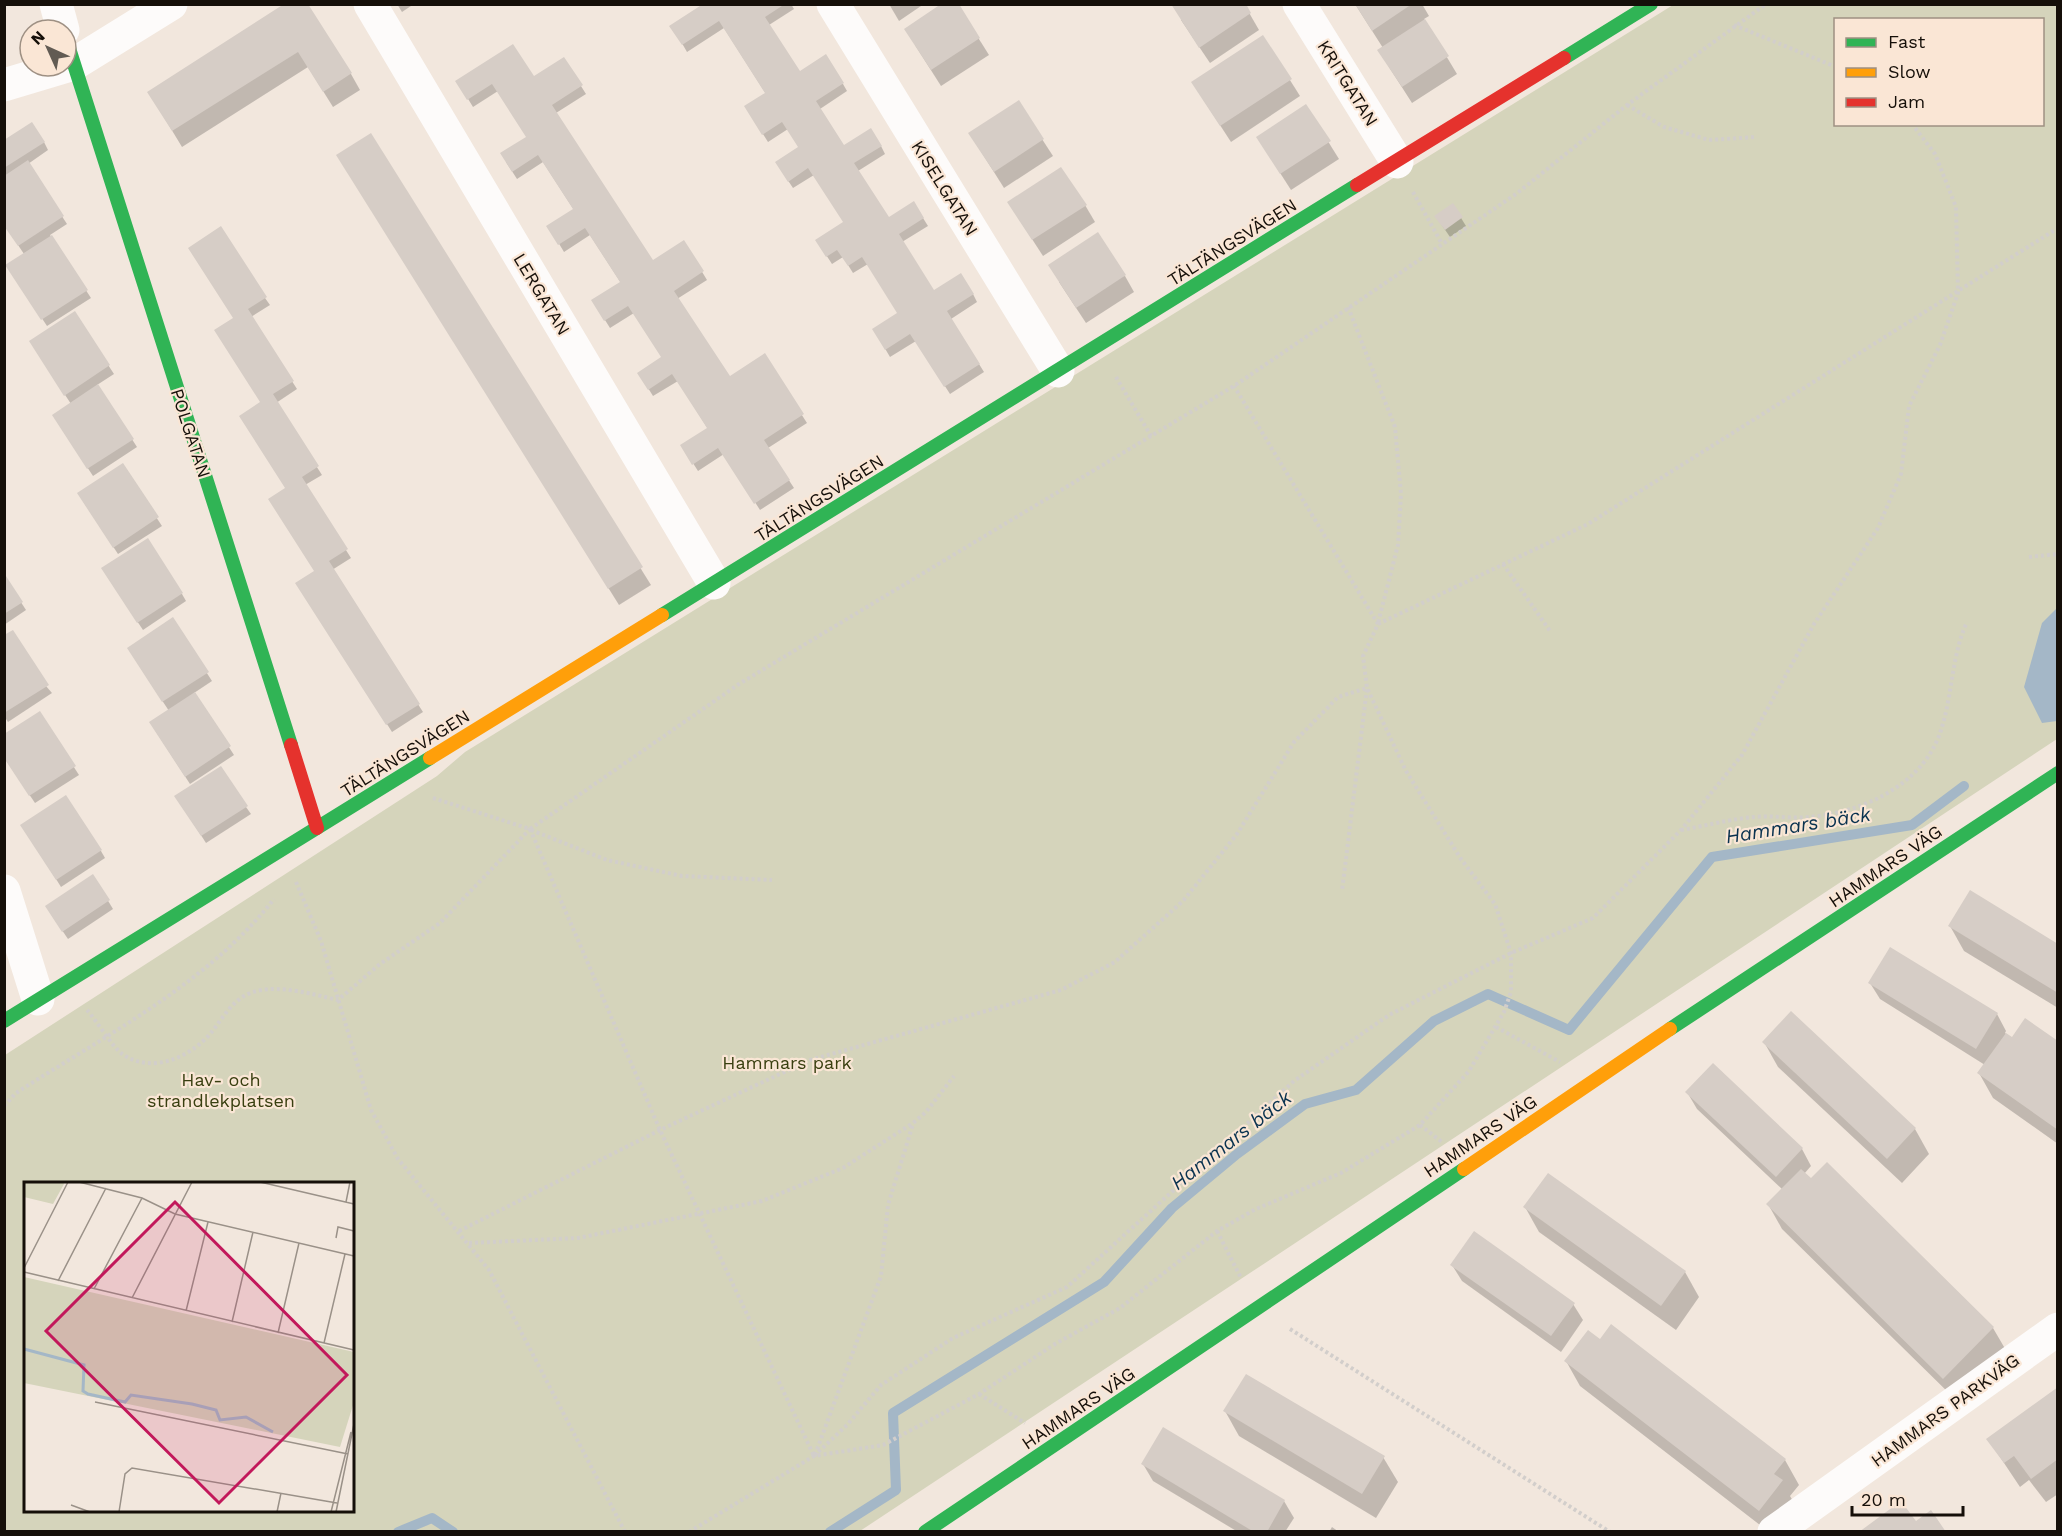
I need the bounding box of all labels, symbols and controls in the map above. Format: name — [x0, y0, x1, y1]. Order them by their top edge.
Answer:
north arrow — [18, 18, 78, 78]
legend — [1834, 18, 2044, 126]
text: N — [27, 27, 49, 49]
text: Fast — [1888, 31, 1926, 52]
street label: KRITGATAN — [1313, 36, 1383, 130]
text: Slow — [1888, 61, 1931, 82]
text: Jam — [1888, 91, 1925, 112]
street label: KISELGATAN — [907, 137, 983, 239]
street label: TÄLTÄNGSVÄGEN — [1164, 194, 1300, 290]
street label: LERGATAN — [509, 249, 575, 339]
street label: POLGATAN — [167, 386, 215, 480]
street label: TÄLTÄNGSVÄGEN — [751, 450, 887, 546]
street label: TÄLTÄNGSVÄGEN — [337, 705, 473, 801]
water label: Hammars bäck — [1724, 802, 1873, 848]
street label: HAMMARS VÄG — [1824, 820, 1946, 912]
park label: Hammars park — [722, 1052, 852, 1073]
park label: Hav- och strandlekplatsen — [147, 1069, 295, 1111]
water label: Hammars bäck — [1166, 1085, 1297, 1195]
street label: HAMMARS VÄG — [1419, 1090, 1541, 1182]
inset map — [24, 1182, 354, 1512]
street label: HAMMARS PARKVÄG — [1867, 1349, 2023, 1471]
street label: HAMMARS VÄG — [1017, 1362, 1139, 1454]
scale bar — [1852, 1479, 1963, 1517]
text: 20 m — [1861, 1489, 1906, 1510]

